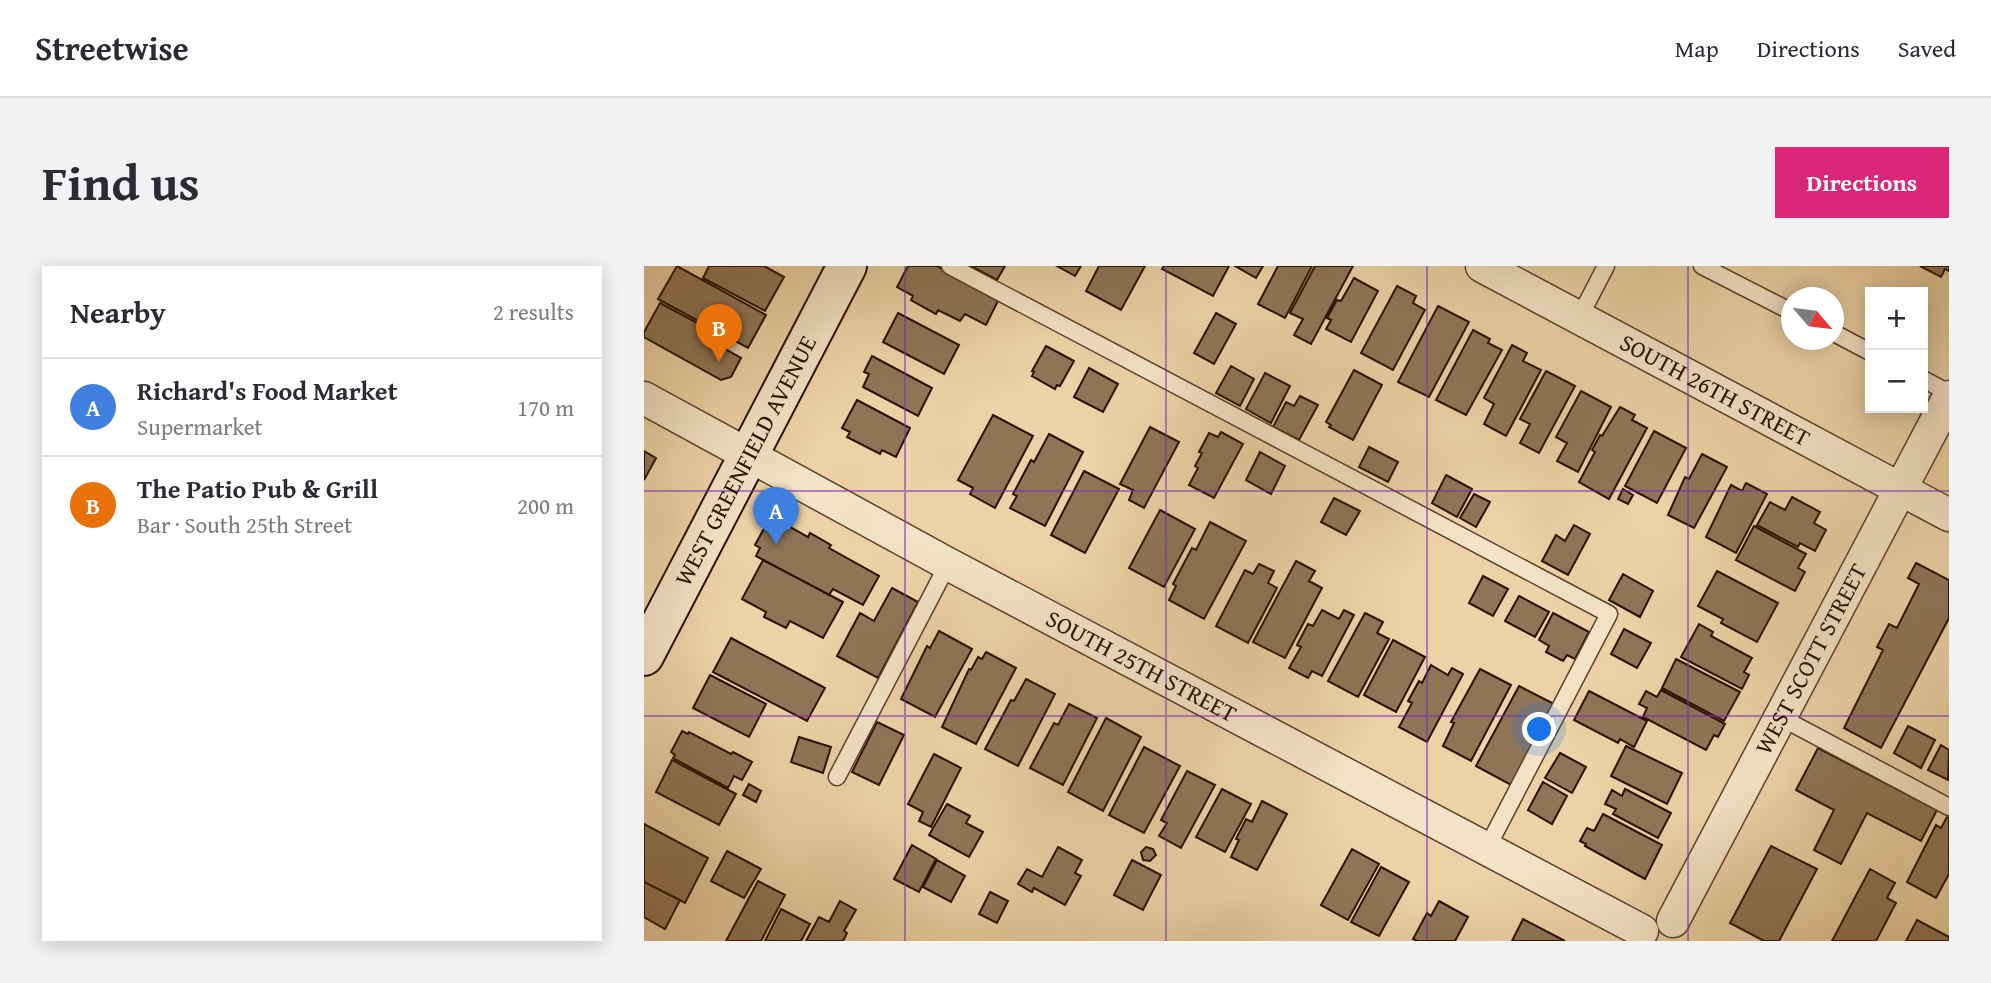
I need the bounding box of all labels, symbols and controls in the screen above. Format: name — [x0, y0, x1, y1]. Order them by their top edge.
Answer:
text: Streetwise — [35, 24, 189, 72]
text: Map — [1675, 31, 1719, 66]
text: Directions — [1757, 31, 1860, 66]
text: Saved — [1898, 31, 1956, 66]
text: Find us — [42, 146, 200, 218]
button: Directions — [1775, 147, 1949, 218]
north arrow — [1781, 287, 1844, 350]
map controls — [1865, 287, 1928, 413]
button: + — [1865, 287, 1928, 350]
text: Nearby — [70, 290, 166, 334]
text: 2 results — [493, 295, 574, 328]
pin: B — [696, 304, 742, 362]
street label: SOUTH 26TH STREET — [1614, 325, 1817, 455]
street label: WEST GREENFIELD AVENUE — [670, 331, 822, 591]
button: − — [1865, 350, 1928, 413]
text: Richard's Food Market — [137, 371, 397, 410]
text: A — [86, 391, 100, 424]
text: 170 m — [517, 391, 574, 424]
text: Supermarket — [137, 410, 263, 443]
text: The Patio Pub & Grill — [137, 469, 378, 508]
pin: A — [753, 487, 799, 545]
text: B — [86, 489, 100, 522]
text: 200 m — [517, 489, 574, 522]
text: Bar · South 25th Street — [137, 508, 352, 541]
street label: WEST SCOTT STREET — [1746, 557, 1875, 761]
street label: SOUTH 25TH STREET — [1040, 601, 1243, 731]
your location — [1522, 712, 1556, 746]

